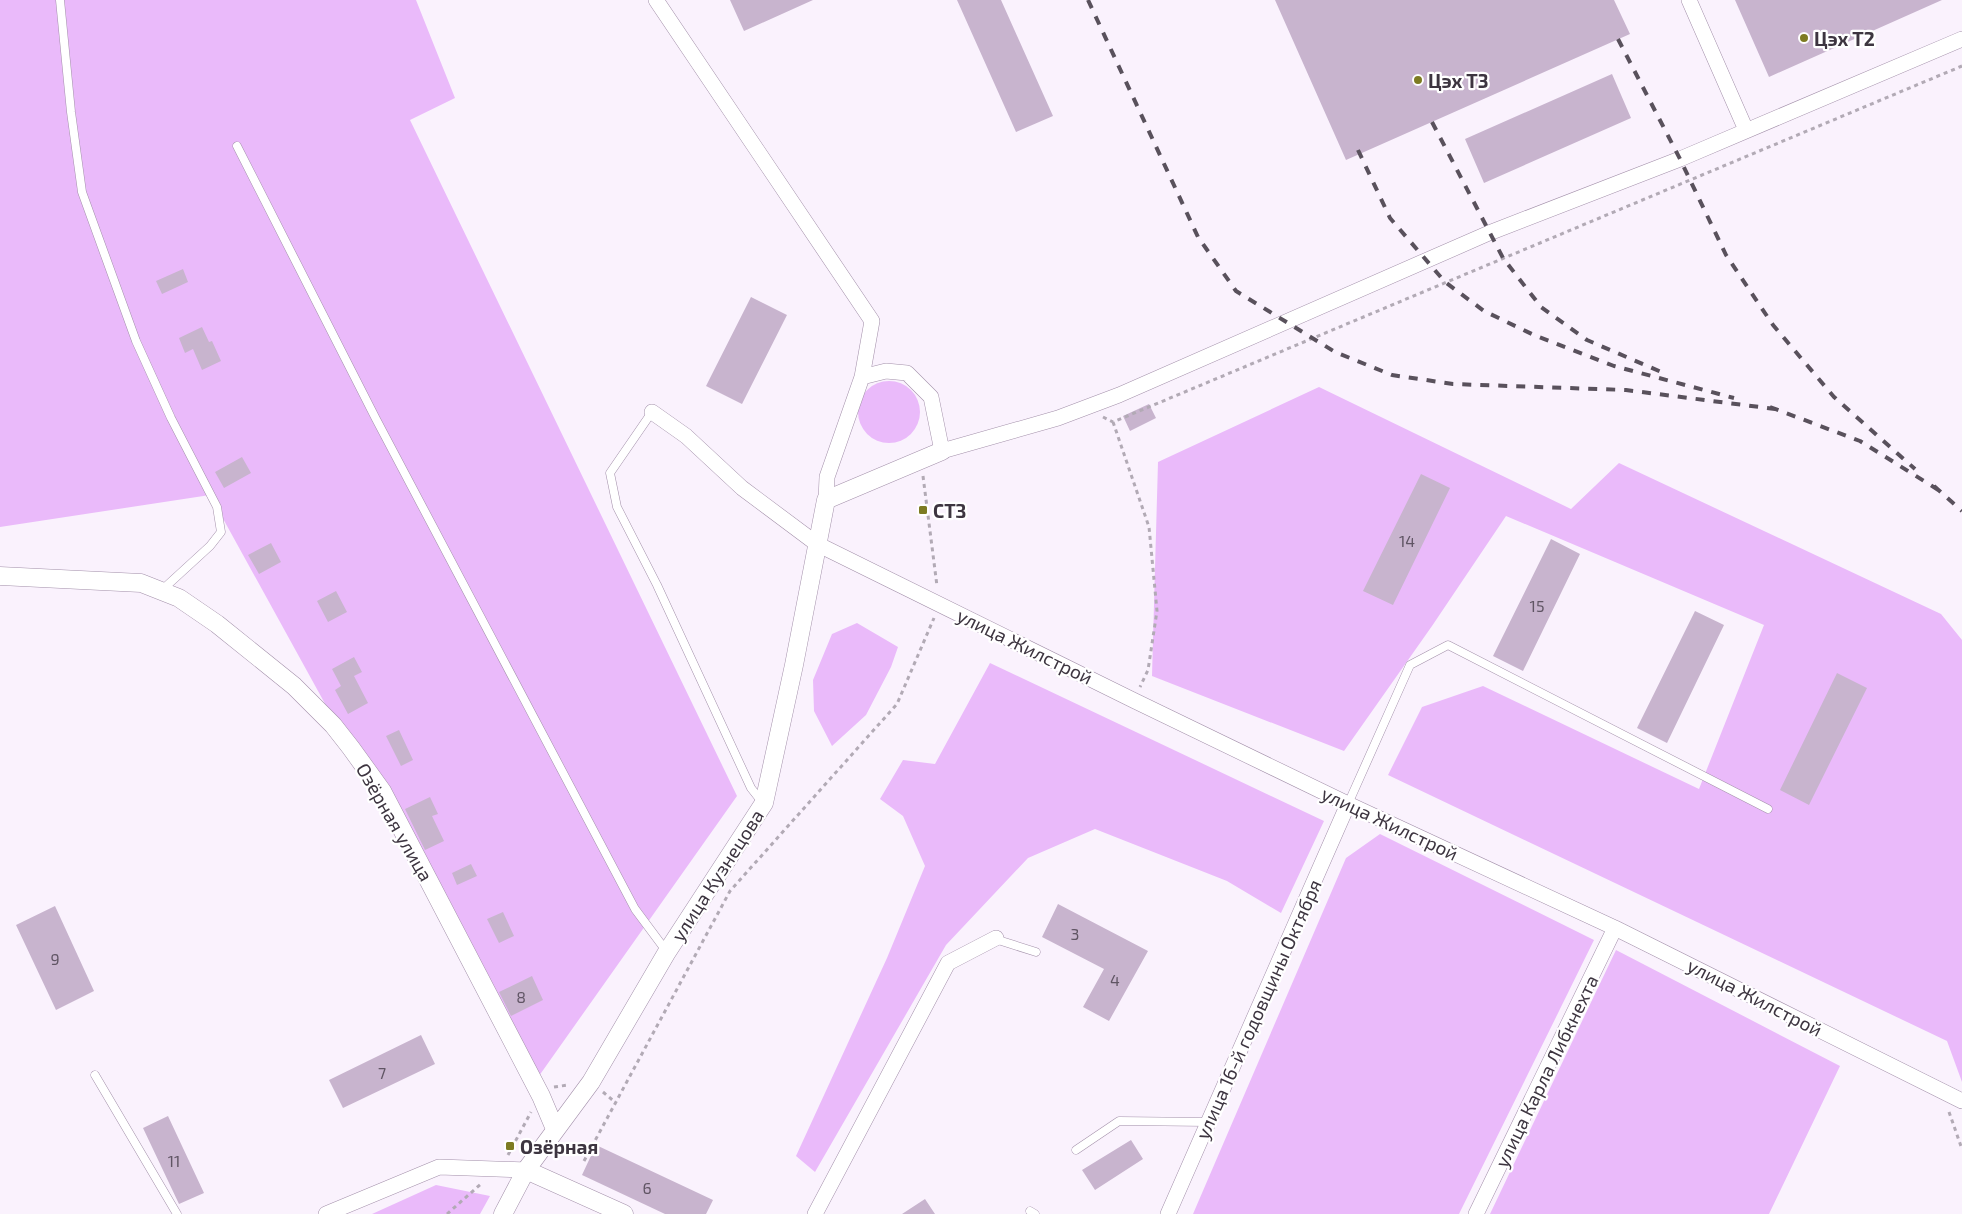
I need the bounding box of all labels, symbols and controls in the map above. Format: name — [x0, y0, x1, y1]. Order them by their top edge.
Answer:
place label: Цэх Т2 — [1814, 27, 1875, 50]
marker: Цэх Т2 — [1798, 32, 1810, 44]
place label: Цэх Т3 — [1428, 69, 1489, 92]
marker: Цэх Т3 — [1412, 74, 1424, 86]
place label: СТЗ — [933, 499, 966, 522]
marker: СТЗ — [917, 504, 929, 516]
house number: 14 — [1399, 531, 1415, 550]
house number: 15 — [1530, 596, 1544, 615]
street label: улица Жилстрой — [953, 603, 1097, 690]
street label: Озёрная улица — [351, 759, 438, 886]
street label: улица Жилстрой — [1318, 781, 1462, 866]
street label: улица Кузнецова — [666, 805, 769, 946]
street label: улица 16-й годовщины Октября — [1190, 875, 1327, 1143]
house number: 3 — [1071, 924, 1079, 943]
house number: 9 — [50, 949, 60, 968]
street label: улица Жилстрой — [1683, 953, 1826, 1042]
house number: 4 — [1110, 970, 1120, 989]
street label: улица Карла Либкнехта — [1489, 971, 1604, 1171]
house number: 8 — [516, 987, 526, 1006]
house number: 7 — [378, 1063, 386, 1082]
place label: Озёрная — [520, 1135, 598, 1158]
marker: Озёрная — [504, 1140, 516, 1152]
house number: 11 — [168, 1151, 180, 1170]
house number: 6 — [642, 1178, 652, 1197]

